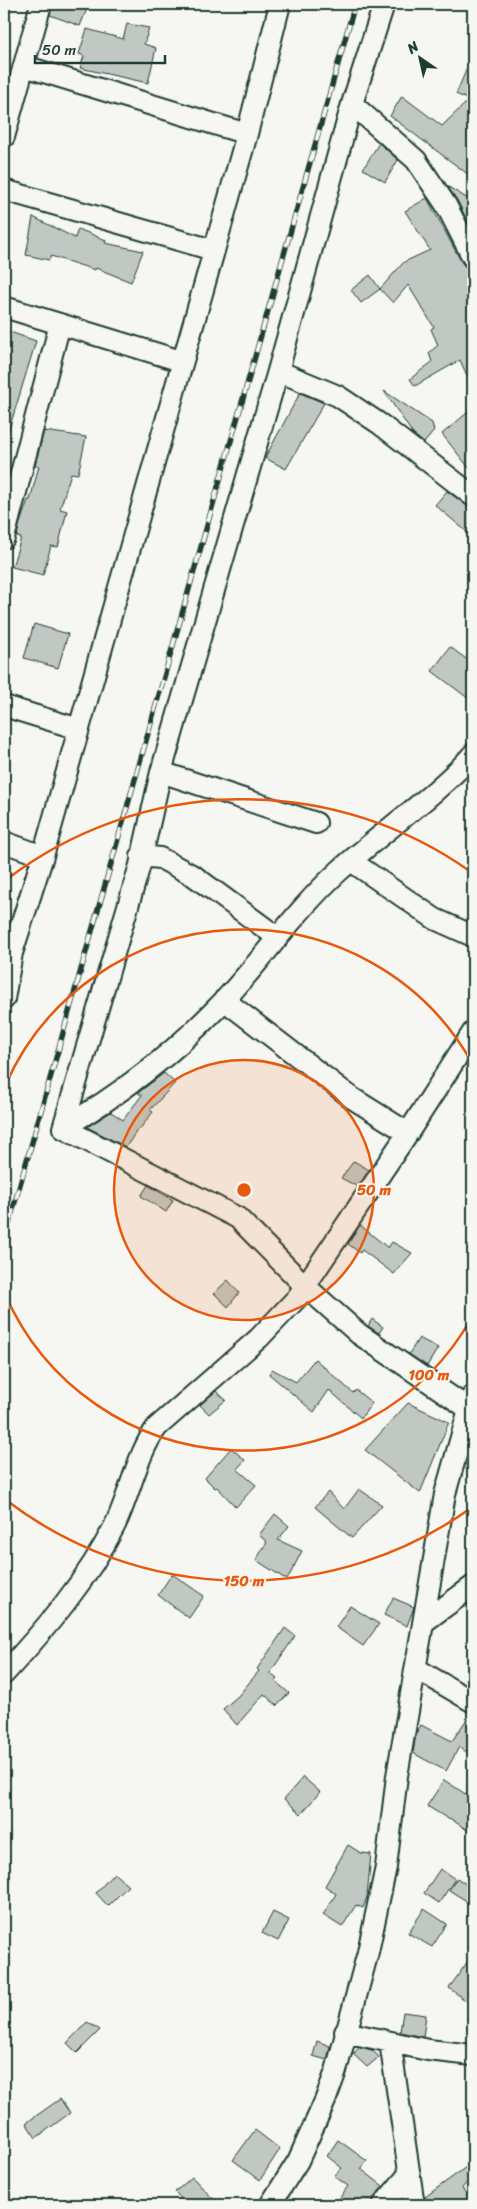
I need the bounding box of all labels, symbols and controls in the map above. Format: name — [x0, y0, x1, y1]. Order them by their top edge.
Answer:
scale bar — [35, 32, 165, 64]
north arrow — [394, 32, 444, 82]
text: N — [401, 34, 424, 61]
text: 50 m — [42, 37, 77, 63]
text: 50 m — [357, 1177, 392, 1203]
centre of rings — [235, 1181, 253, 1199]
text: 100 m — [409, 1362, 450, 1388]
text: 150 m — [224, 1568, 265, 1594]

